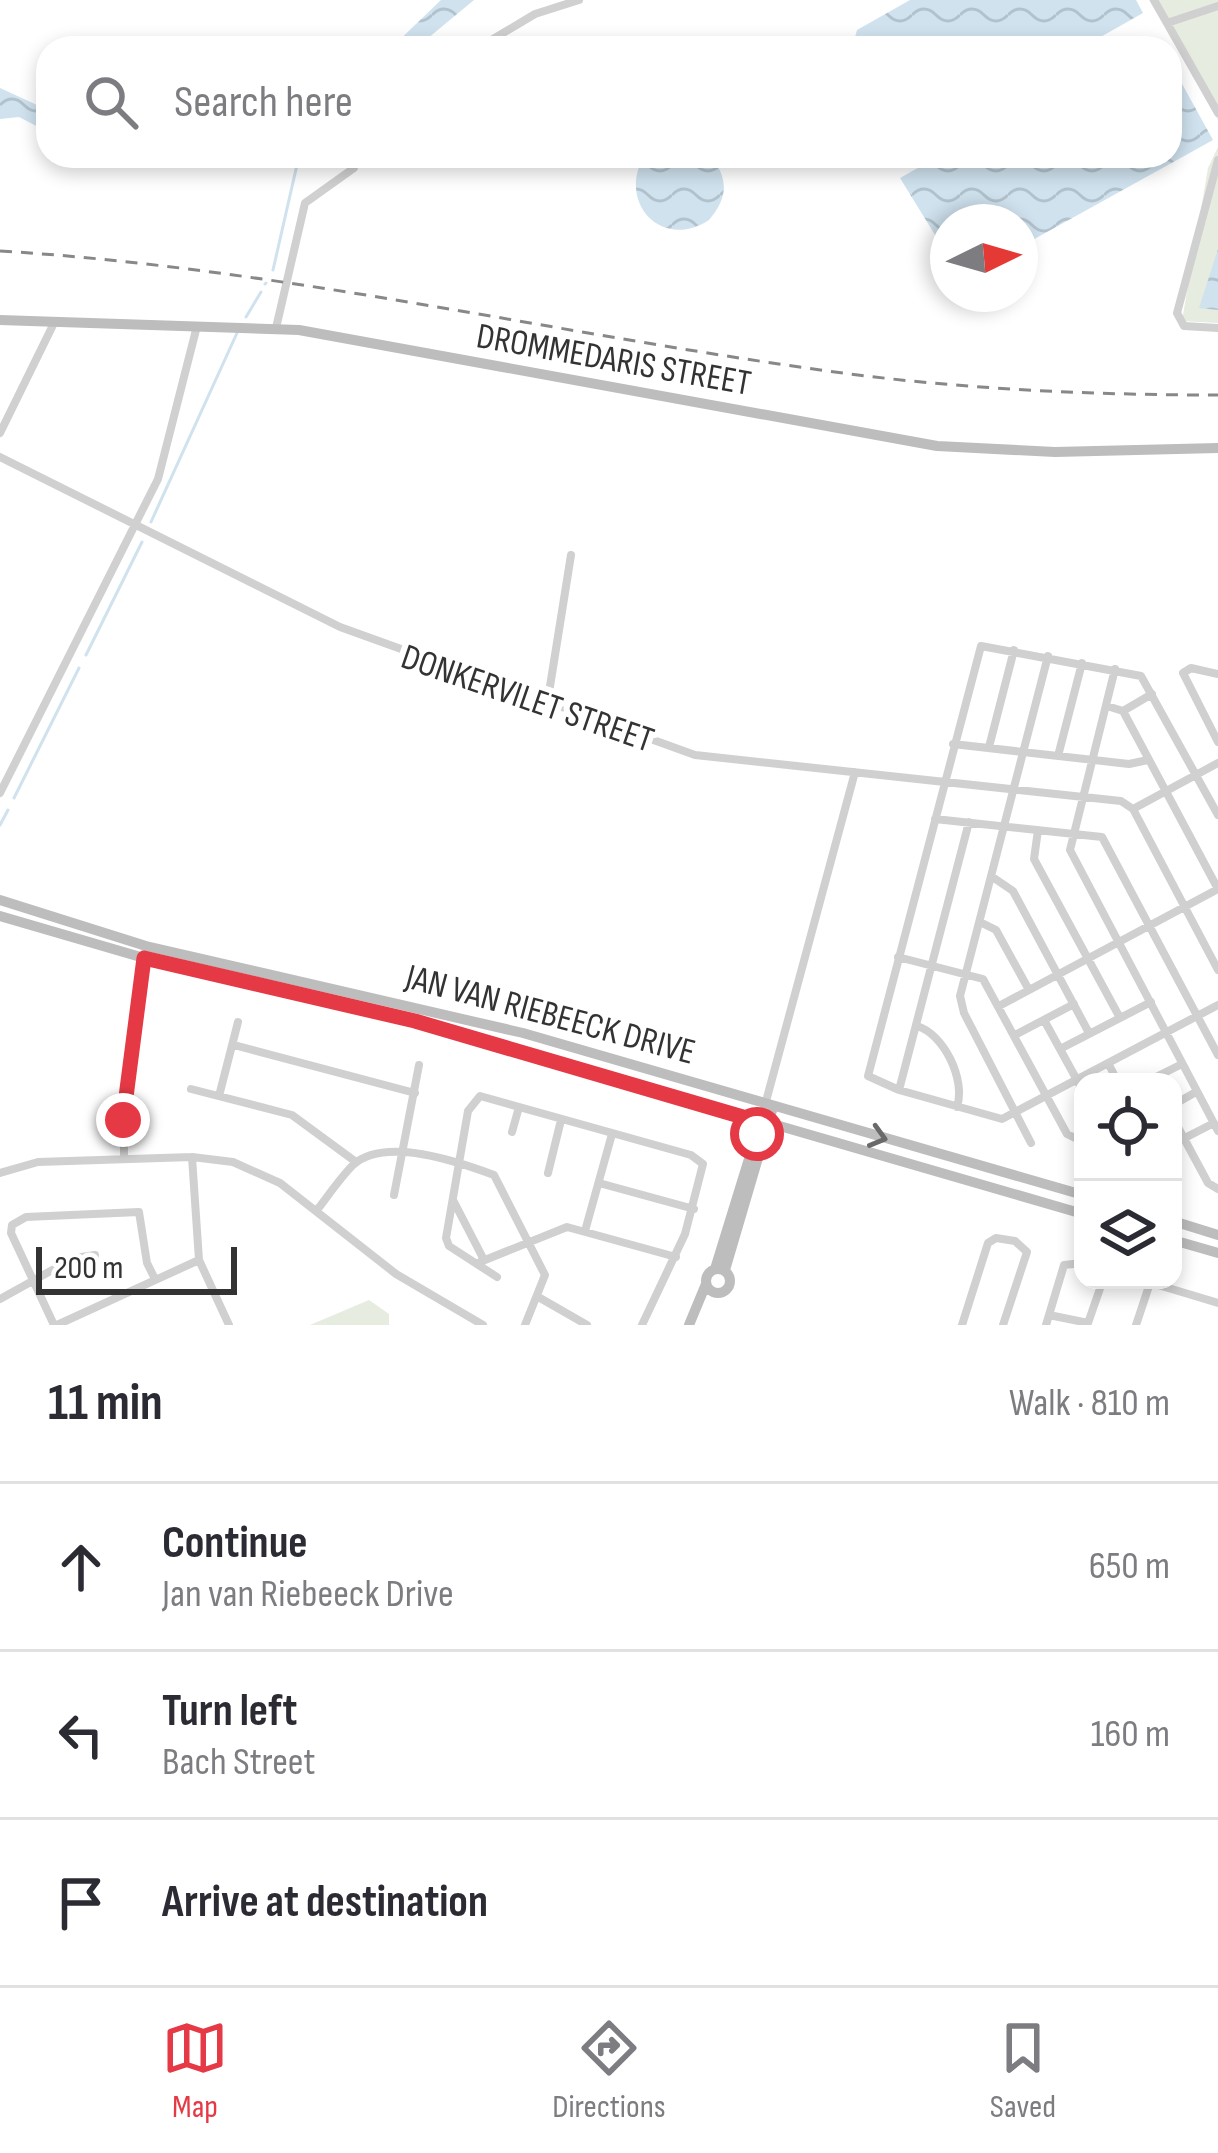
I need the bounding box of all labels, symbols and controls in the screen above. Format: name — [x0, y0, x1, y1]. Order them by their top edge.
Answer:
search box — [36, 36, 1182, 168]
icon: search — [78, 69, 144, 135]
text: Search here — [174, 75, 353, 130]
north arrow — [930, 204, 1038, 312]
street label: DROMMEDARIS STREET — [473, 315, 754, 406]
street label: DONKERVILET STREET — [395, 636, 659, 763]
street label: JAN VAN RIEBEECK DRIVE — [400, 956, 700, 1075]
map controls — [1074, 1073, 1182, 1289]
button: locate — [1074, 1073, 1182, 1181]
route end — [96, 1093, 150, 1147]
route start — [730, 1107, 784, 1161]
one-way arrow — [867, 1123, 887, 1148]
button: layers — [1074, 1181, 1182, 1289]
scale bar — [36, 1241, 237, 1294]
text: 200 m — [54, 1248, 123, 1288]
text: 11 min — [48, 1373, 163, 1434]
text: Walk · 810 m — [1009, 1380, 1170, 1427]
text: Continue — [162, 1516, 308, 1571]
icon: ahead — [48, 1534, 114, 1600]
text: 650 m — [1089, 1543, 1170, 1590]
text: Jan van Riebeeck Drive — [162, 1571, 454, 1618]
text: Turn left — [162, 1684, 297, 1739]
icon: left — [48, 1702, 114, 1768]
text: 160 m — [1091, 1711, 1170, 1758]
text: Bach Street — [162, 1739, 315, 1786]
icon: arrive — [48, 1870, 114, 1936]
text: Arrive at destination — [162, 1875, 488, 1930]
tab: Map — [162, 2015, 228, 2127]
tab: Directions — [552, 2015, 666, 2127]
tab: Saved — [990, 2015, 1056, 2127]

